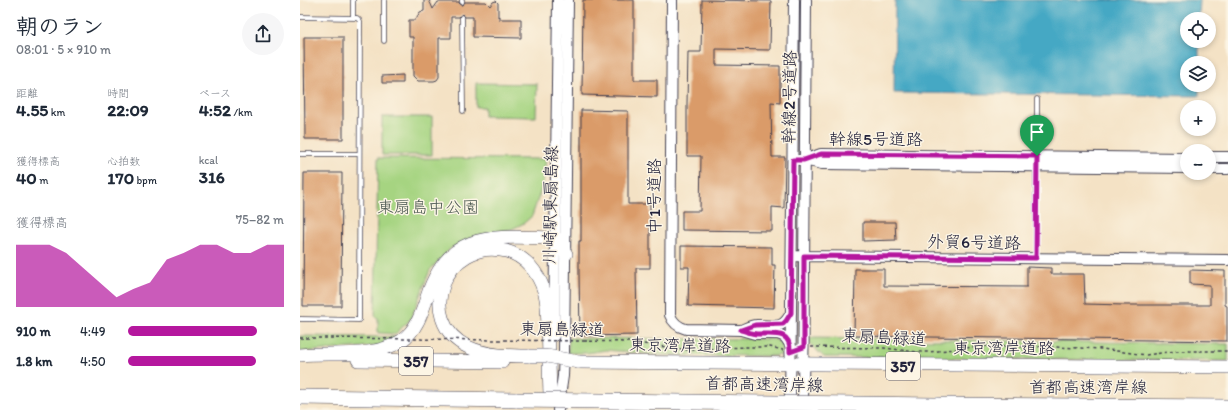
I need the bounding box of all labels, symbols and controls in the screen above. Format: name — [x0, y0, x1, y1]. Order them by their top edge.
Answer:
map controls — [1180, 12, 1216, 180]
button: locate — [1180, 12, 1216, 48]
text: 朝のラン — [16, 13, 104, 40]
button: share — [242, 13, 284, 55]
text: 08:01 · 5 × 910 m — [16, 42, 111, 57]
street label: 幹線2号道路 — [778, 50, 800, 144]
button: layers — [1180, 56, 1216, 92]
text: 距離 — [16, 87, 38, 100]
text: 時間 — [107, 87, 129, 100]
text: ペース — [199, 87, 231, 100]
text: 4.55 — [16, 100, 48, 120]
text: 22:09 — [107, 100, 149, 120]
text: 4:52 — [199, 100, 231, 120]
button: + — [1180, 100, 1216, 136]
text: km — [48, 106, 65, 119]
text: /km — [231, 106, 253, 119]
pin — [1020, 115, 1054, 156]
icon: arrive — [1026, 121, 1048, 143]
street label: 幹線5号道路 — [829, 129, 923, 149]
button: − — [1180, 144, 1216, 180]
street label: 川崎駅東扇島線 — [539, 145, 561, 265]
text: kcal — [199, 154, 218, 167]
text: 獲得標高 — [16, 155, 60, 168]
text: 心拍数 — [107, 155, 140, 168]
street label: 中1号道路 — [644, 158, 664, 234]
text: 316 — [199, 167, 225, 187]
text: 40 — [16, 168, 37, 188]
text: 170 — [107, 168, 134, 188]
text: m — [37, 174, 48, 187]
text: bpm — [134, 174, 157, 187]
park label: 東扇島中公園 — [377, 197, 479, 217]
text: 75–82 m — [236, 212, 284, 227]
text: 獲得標高 — [16, 215, 68, 230]
street label: 外貿6号道路 — [927, 231, 1021, 253]
street label: 東扇島緑道 — [519, 318, 605, 340]
text: 910 m — [16, 324, 51, 339]
text: 4:49 — [80, 324, 106, 339]
street label: 東扇島緑道 — [841, 325, 927, 349]
street label: 東京湾岸道路 — [629, 334, 731, 356]
street label: 東京湾岸道路 — [953, 338, 1055, 358]
road number: 357 — [399, 347, 433, 375]
road number: 357 — [886, 352, 920, 380]
text: 1.8 km — [16, 354, 52, 369]
text: 4:50 — [80, 354, 106, 369]
street label: 首都高速湾岸線 — [704, 373, 824, 395]
street label: 首都高速湾岸線 — [1029, 377, 1148, 397]

